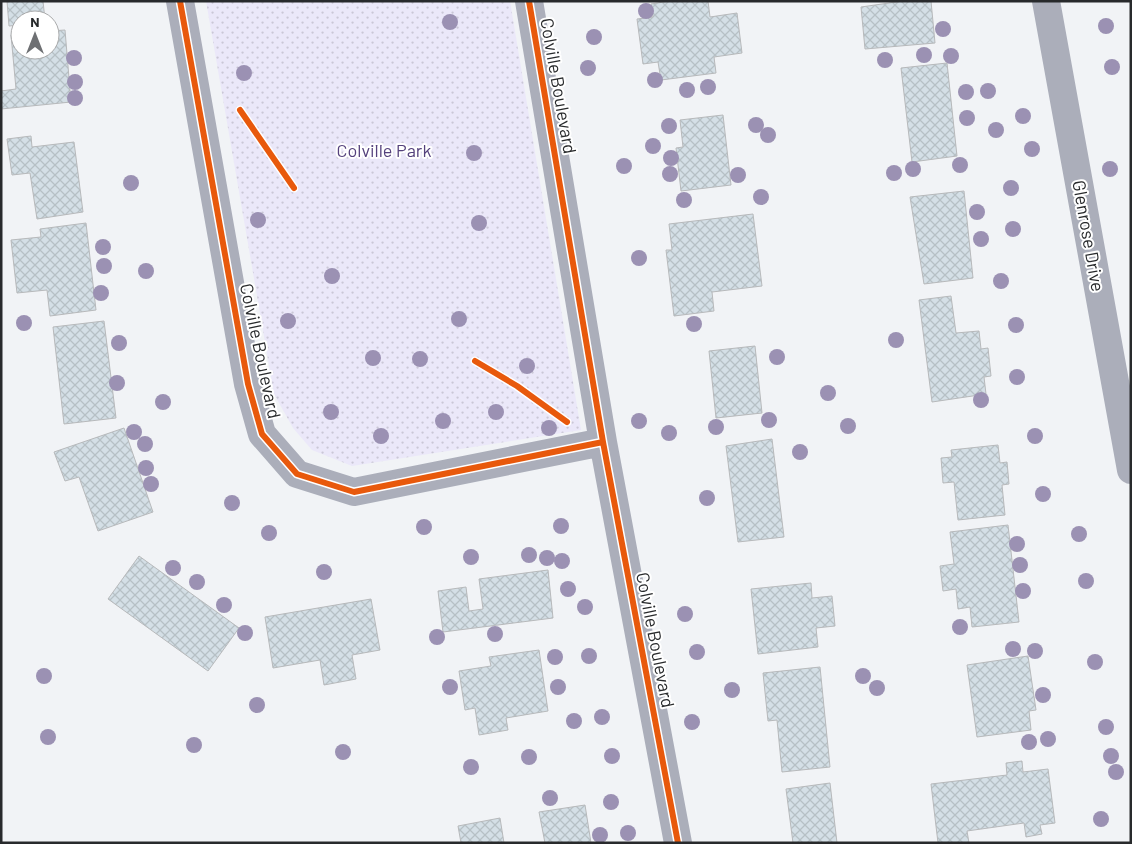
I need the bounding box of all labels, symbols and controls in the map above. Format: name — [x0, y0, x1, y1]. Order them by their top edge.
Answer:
north arrow — [10, 10, 60, 60]
text: N — [30, 13, 40, 30]
street label: Colville Boulevard — [536, 16, 582, 155]
park label: Colville Park — [337, 139, 431, 161]
street label: Glenrose Drive — [1068, 178, 1110, 293]
street label: Colville Boulevard — [236, 281, 286, 420]
street label: Colville Boulevard — [632, 570, 680, 709]

